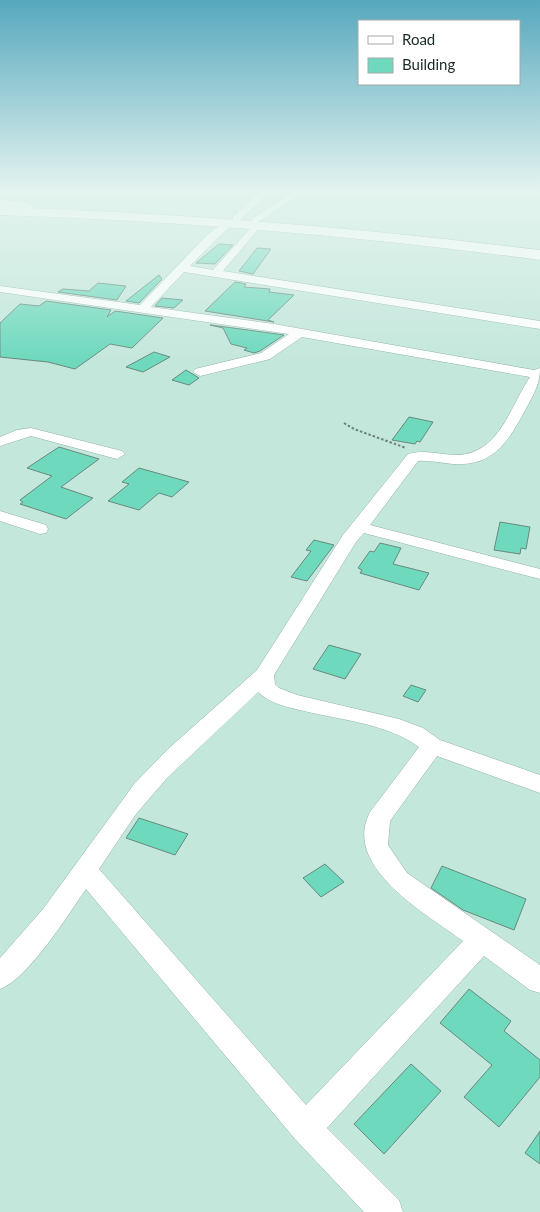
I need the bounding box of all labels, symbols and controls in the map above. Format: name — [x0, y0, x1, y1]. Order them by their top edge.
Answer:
legend — [358, 20, 520, 85]
text: Road — [402, 30, 435, 48]
text: Building — [402, 55, 455, 73]

